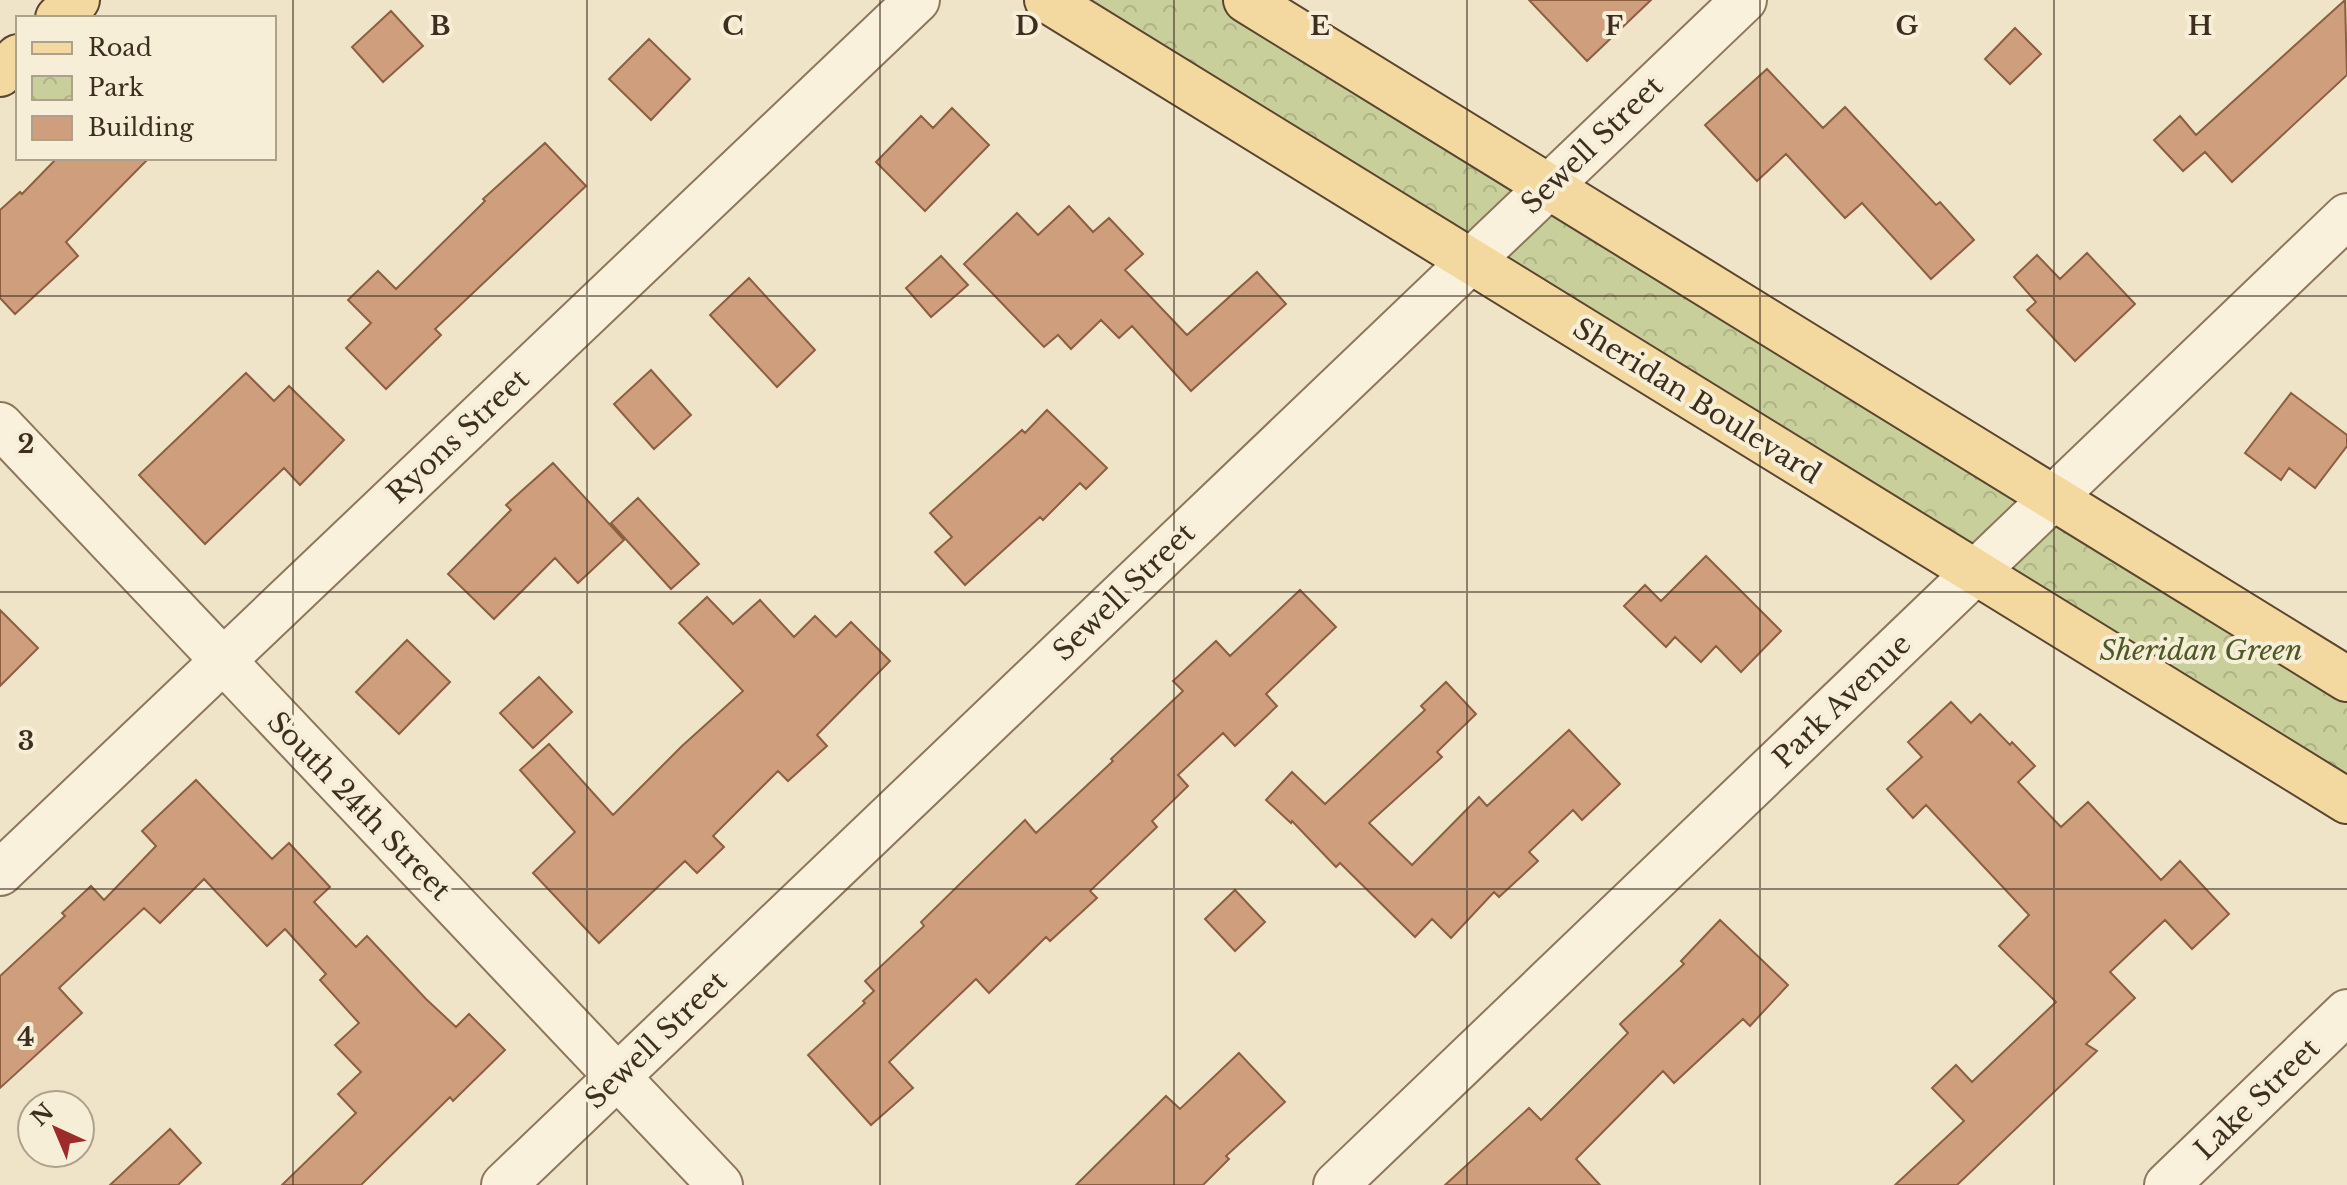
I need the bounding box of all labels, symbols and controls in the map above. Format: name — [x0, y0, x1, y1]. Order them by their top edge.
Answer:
text: B — [430, 10, 450, 42]
text: C — [722, 10, 744, 42]
text: D — [1015, 10, 1039, 42]
text: E — [1310, 10, 1330, 42]
text: F — [1605, 10, 1623, 42]
text: G — [1896, 10, 1919, 42]
text: H — [2188, 10, 2212, 42]
legend — [16, 16, 276, 160]
text: Road — [88, 33, 152, 62]
street label: Sewell Street — [1514, 68, 1670, 221]
text: Park — [88, 73, 144, 102]
text: Building — [88, 113, 194, 142]
street label: Sheridan Boulevard — [1567, 310, 1827, 492]
street label: Ryons Street — [380, 361, 536, 511]
text: 2 — [18, 428, 34, 460]
street label: Sewell Street — [1046, 515, 1202, 668]
street label: Park Avenue — [1766, 627, 1918, 775]
park label: Sheridan Green — [2099, 633, 2303, 668]
street label: South 24th Street — [260, 704, 458, 908]
text: 3 — [18, 725, 34, 757]
street label: Sewell Street — [578, 963, 734, 1116]
text: 4 — [17, 1021, 35, 1053]
street label: Lake Street — [2187, 1030, 2327, 1167]
north arrow — [16, 1089, 96, 1169]
text: N — [26, 1098, 59, 1132]

